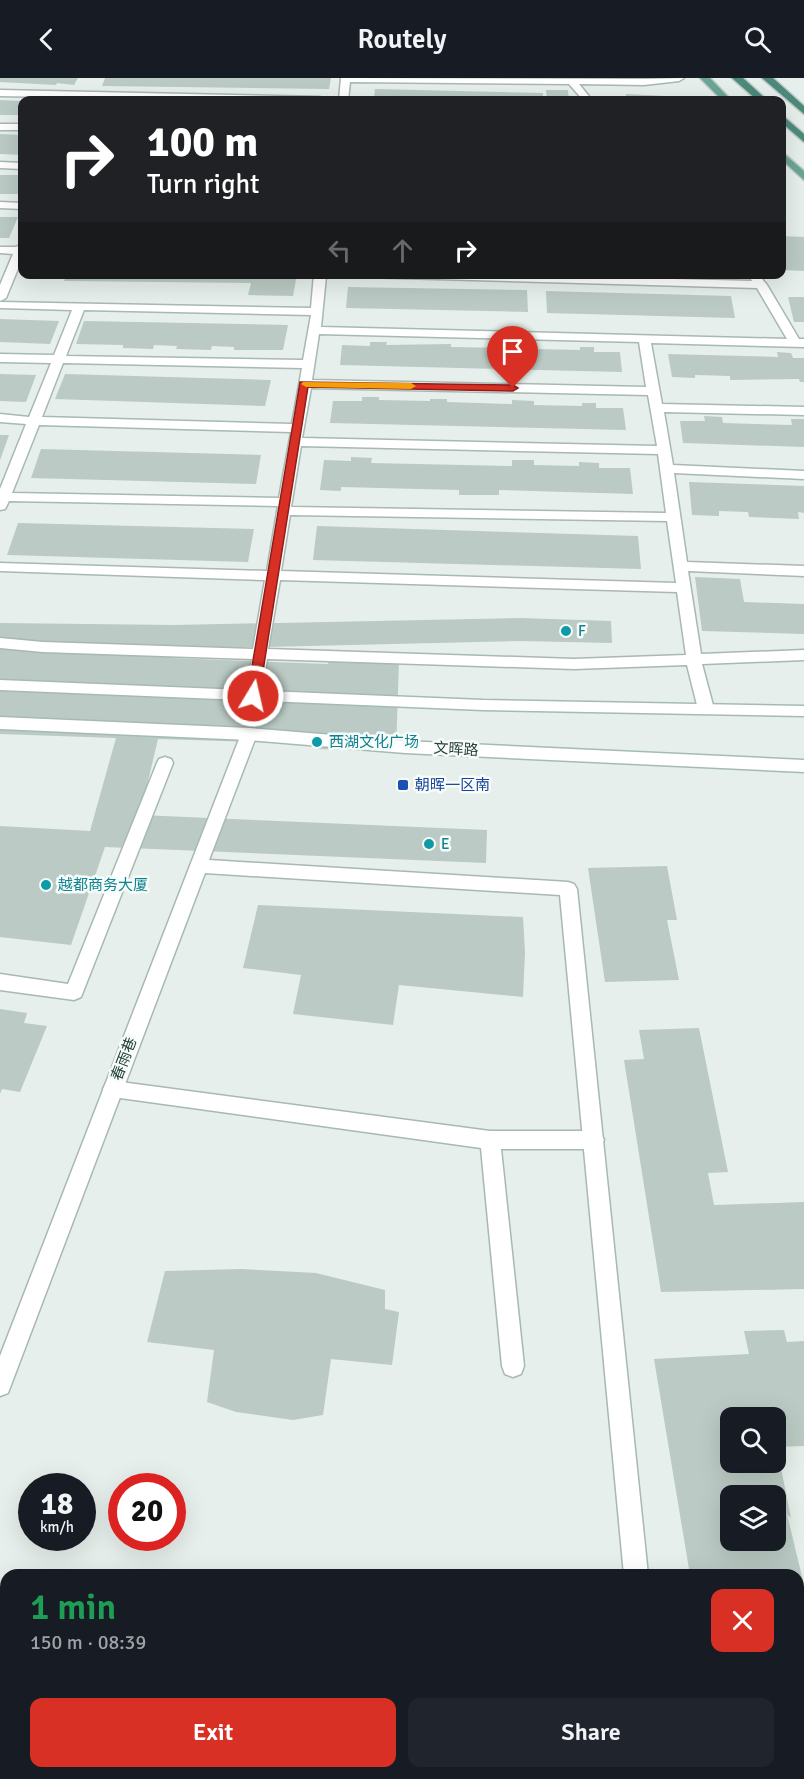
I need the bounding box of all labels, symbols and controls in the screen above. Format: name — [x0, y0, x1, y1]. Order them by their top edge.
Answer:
icon: back — [30, 23, 63, 56]
text: Routely — [358, 23, 446, 56]
icon: search — [741, 23, 774, 56]
text: 100 m — [147, 117, 258, 168]
icon: right — [48, 120, 126, 198]
text: Turn right — [147, 168, 260, 201]
icon: left — [323, 234, 356, 267]
icon: ahead — [386, 234, 419, 267]
icon: right — [449, 234, 482, 267]
pin — [487, 326, 538, 388]
icon: arrive — [496, 335, 529, 368]
place label: F — [578, 622, 586, 640]
marker: F — [559, 624, 573, 638]
position arrow — [221, 664, 285, 728]
place label: 西湖文化广场 — [329, 733, 419, 751]
marker: 西湖文化广场 — [310, 735, 324, 749]
street label: 文晖路 — [433, 739, 479, 759]
place label: 朝晖一区南 — [415, 776, 490, 794]
marker: 朝晖一区南 — [396, 778, 410, 792]
place label: E — [441, 835, 450, 853]
marker: E — [422, 837, 436, 851]
place label: 越都商务大厦 — [58, 876, 148, 894]
marker: 越都商务大厦 — [39, 878, 53, 892]
street label: 春雨巷 — [108, 1035, 140, 1083]
map controls — [720, 1407, 786, 1551]
button: search — [720, 1407, 786, 1473]
speed limit sign: 20 — [108, 1473, 186, 1551]
button: layers — [720, 1485, 786, 1551]
text: 18 — [41, 1486, 73, 1523]
text: km/h — [40, 1518, 74, 1536]
text: 1 min — [30, 1585, 116, 1630]
button: close — [711, 1589, 774, 1652]
text: 150 m · 08:39 — [30, 1630, 146, 1655]
button: Exit — [30, 1698, 396, 1767]
button: Share — [408, 1698, 774, 1767]

